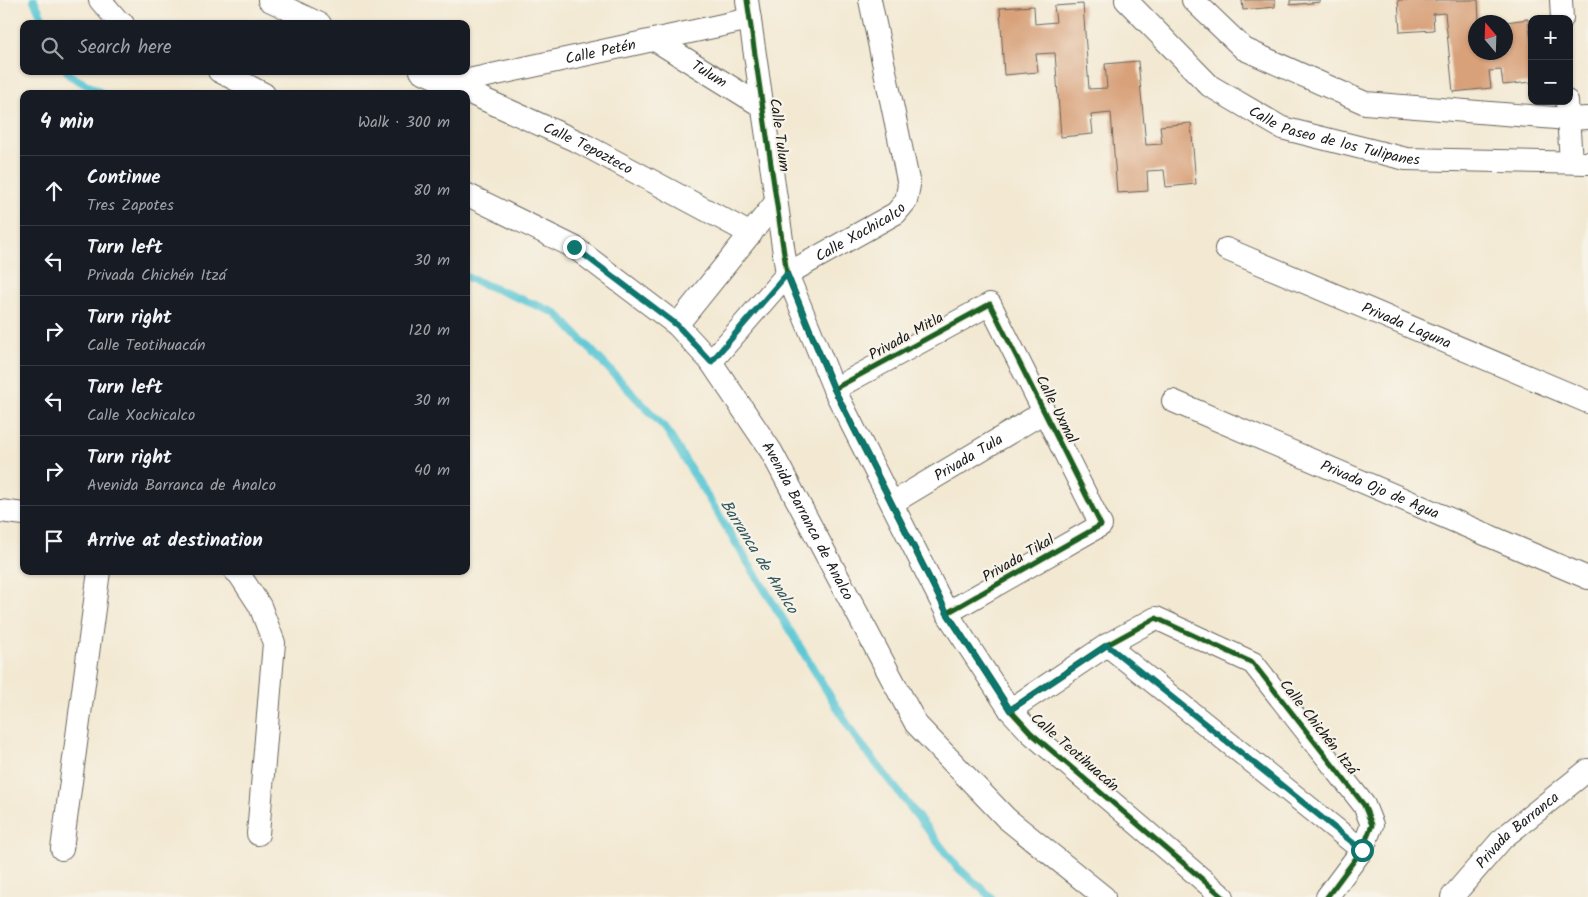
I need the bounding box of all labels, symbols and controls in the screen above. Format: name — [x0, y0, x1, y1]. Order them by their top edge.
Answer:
north arrow — [1468, 15, 1513, 60]
map controls — [1528, 15, 1573, 105]
button: + — [1528, 15, 1573, 60]
search box — [20, 20, 470, 75]
text: Search here — [78, 33, 172, 63]
street label: Calle Petén — [563, 33, 638, 72]
icon: search — [38, 34, 66, 62]
street label: Tulum — [686, 54, 731, 95]
button: − — [1528, 60, 1573, 105]
street label: Calle Tulum — [762, 97, 796, 174]
street label: Calle Paseo de los Tulipanes — [1244, 100, 1421, 172]
text: 4 min — [40, 106, 94, 139]
text: Walk · 300 m — [358, 110, 450, 135]
street label: Calle Tepozteco — [539, 116, 637, 182]
text: Continue — [87, 163, 160, 193]
icon: ahead — [40, 177, 68, 205]
text: 80 m — [413, 178, 450, 203]
text: Tres Zapotes — [87, 193, 174, 218]
street label: Calle Xochicalco — [811, 198, 913, 269]
text: Turn left — [87, 233, 162, 263]
route end — [563, 236, 586, 259]
icon: left — [40, 247, 68, 275]
text: 30 m — [414, 248, 450, 273]
text: Privada Chichén Itzá — [87, 263, 226, 288]
street label: Privada Laguna — [1358, 297, 1455, 356]
text: Turn right — [87, 303, 172, 333]
street label: Privada Mitla — [865, 306, 948, 367]
icon: right — [40, 317, 68, 345]
text: 120 m — [409, 318, 450, 343]
text: Calle Teotihuacán — [87, 333, 206, 358]
street label: Calle Uxmal — [1029, 371, 1084, 448]
text: Turn left — [87, 373, 162, 403]
icon: left — [40, 387, 68, 415]
text: 30 m — [414, 388, 450, 413]
text: Calle Xochicalco — [87, 403, 195, 428]
street label: Privada Tula — [930, 428, 1008, 488]
street label: Avenida Barranca de Analco — [756, 439, 858, 603]
text: Turn right — [87, 443, 172, 473]
street label: Privada Ojo de Agua — [1316, 454, 1443, 526]
icon: right — [40, 457, 68, 485]
text: 40 m — [414, 458, 450, 483]
text: Avenida Barranca de Analco — [87, 473, 276, 498]
water label: Barranca de Analco — [717, 495, 803, 617]
text: Arrive at destination — [87, 526, 263, 556]
icon: arrive — [40, 527, 68, 555]
street label: Privada Tikal — [978, 528, 1059, 589]
street label: Calle Chichén Itzá — [1273, 674, 1365, 782]
street label: Calle Teotihuacán — [1025, 707, 1124, 798]
street label: Privada Barranca — [1470, 786, 1565, 874]
route start — [1351, 839, 1374, 862]

